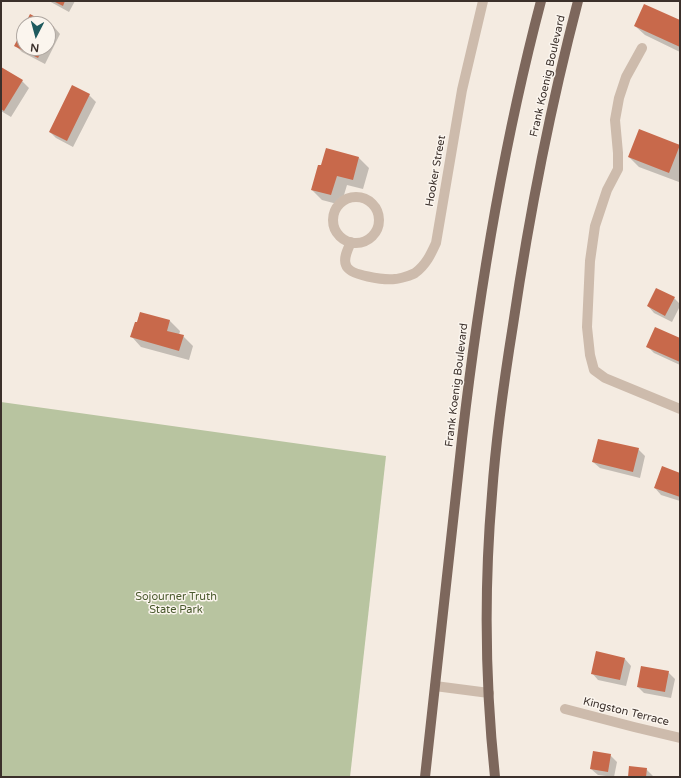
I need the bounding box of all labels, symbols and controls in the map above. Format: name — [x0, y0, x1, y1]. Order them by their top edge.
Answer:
street label: Frank Koenig Boulevard — [528, 14, 568, 138]
north arrow — [16, 16, 56, 56]
text: N — [30, 41, 40, 54]
street label: Hooker Street — [423, 134, 449, 208]
street label: Frank Koenig Boulevard — [443, 322, 471, 448]
park label: Sojourner Truth State Park — [135, 590, 217, 616]
street label: Kingston Terrace — [582, 695, 670, 729]

